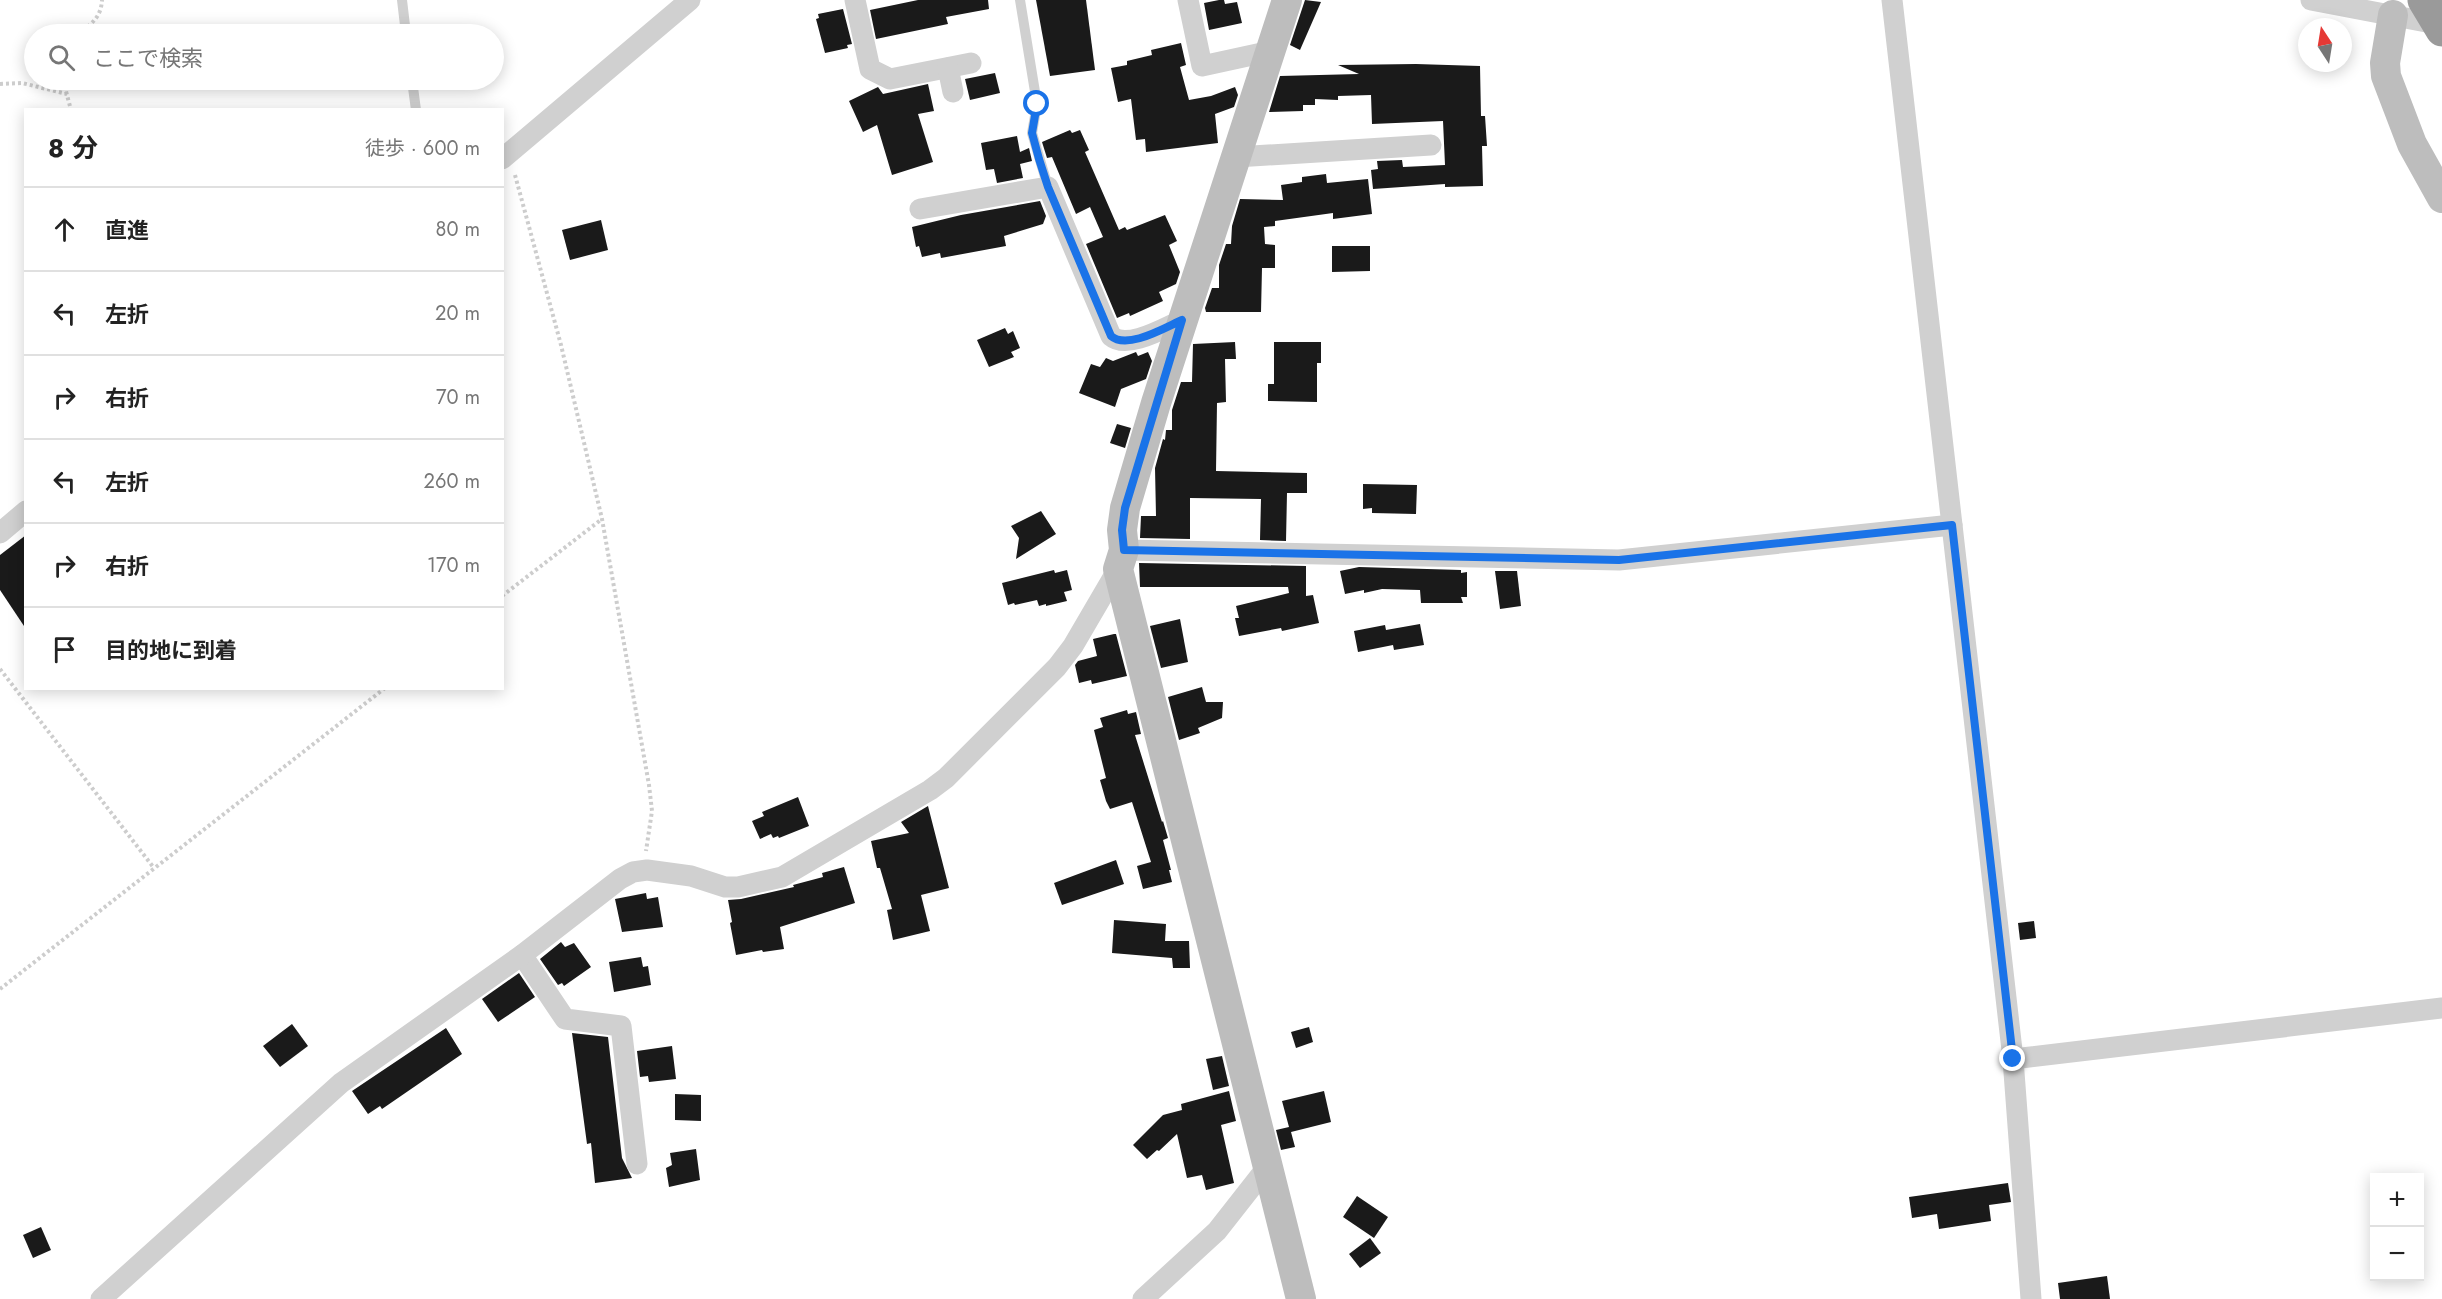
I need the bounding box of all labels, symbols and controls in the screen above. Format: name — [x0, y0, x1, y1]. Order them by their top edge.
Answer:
north arrow — [2298, 18, 2352, 72]
search box — [24, 24, 504, 90]
icon: search — [45, 41, 78, 74]
text: ここで検索 — [93, 42, 203, 74]
route start — [1023, 90, 1049, 116]
text: 8 分 — [48, 129, 98, 167]
text: 徒歩 · 600 m — [365, 134, 480, 163]
icon: ahead — [48, 213, 81, 246]
text: 直進 — [105, 214, 149, 246]
text: 80 m — [435, 215, 480, 244]
icon: left — [48, 297, 81, 330]
text: 左折 — [105, 298, 149, 330]
text: 20 m — [435, 299, 480, 328]
icon: right — [48, 381, 81, 414]
text: 右折 — [105, 382, 149, 414]
text: 70 m — [436, 383, 480, 412]
icon: left — [48, 465, 81, 498]
text: 左折 — [105, 466, 149, 498]
text: 260 m — [424, 467, 480, 496]
icon: right — [48, 549, 81, 582]
text: 右折 — [105, 550, 149, 582]
text: 170 m — [427, 551, 480, 580]
icon: arrive — [48, 633, 81, 666]
text: 目的地に到着 — [105, 634, 237, 666]
route end — [1999, 1045, 2025, 1071]
map controls — [2370, 1173, 2424, 1281]
button: + — [2370, 1173, 2424, 1227]
button: − — [2370, 1227, 2424, 1281]

